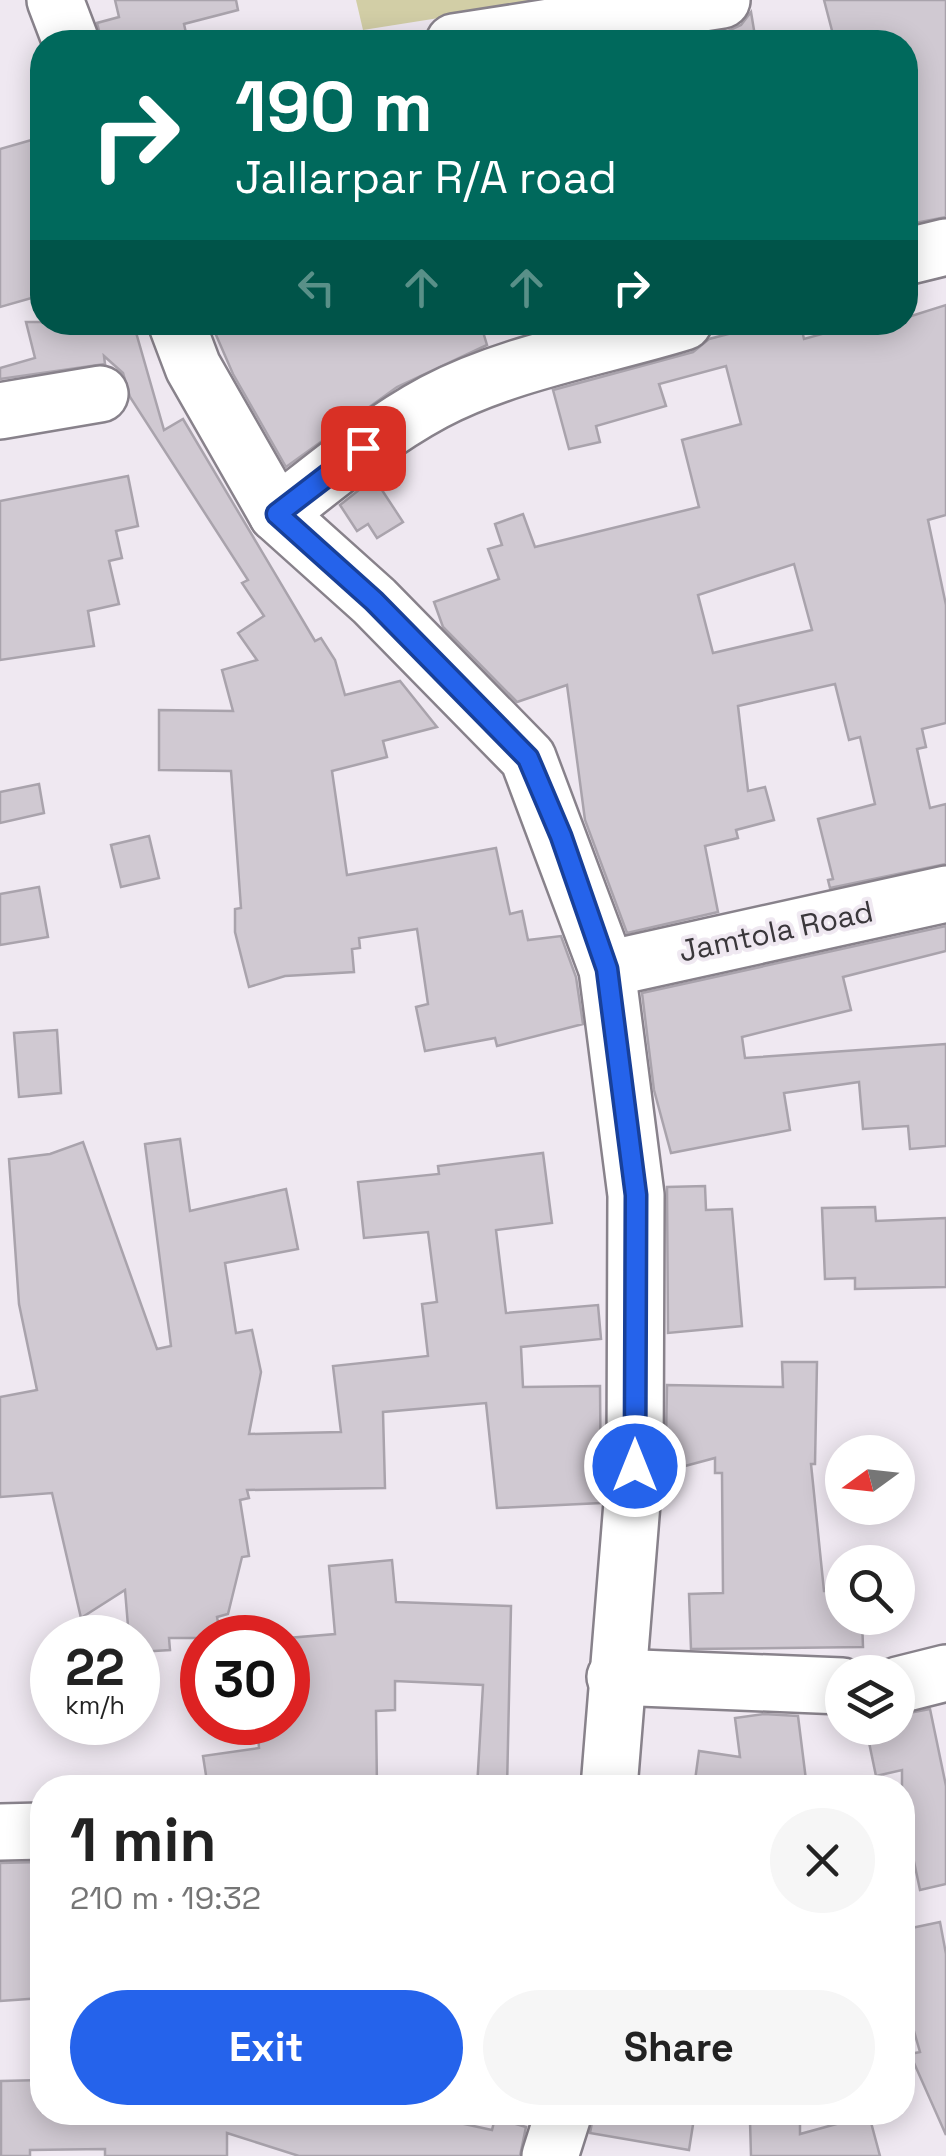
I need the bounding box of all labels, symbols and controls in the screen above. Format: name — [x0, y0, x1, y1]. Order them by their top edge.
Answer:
text: 190 m — [235, 62, 433, 151]
icon: right — [70, 70, 200, 200]
text: Jallarpar R/A road — [235, 149, 617, 206]
icon: left — [289, 260, 344, 315]
icon: ahead — [394, 260, 449, 315]
icon: ahead — [499, 260, 554, 315]
icon: right — [604, 260, 659, 315]
pin — [321, 406, 406, 491]
icon: arrive — [336, 421, 391, 476]
street label: Jamtola Road — [675, 891, 877, 971]
position arrow — [583, 1414, 687, 1518]
north arrow — [825, 1435, 915, 1525]
map controls — [825, 1435, 915, 1745]
button: search — [825, 1545, 915, 1635]
speed limit sign: 30 — [180, 1615, 310, 1745]
text: 22 — [65, 1636, 125, 1700]
button: layers — [825, 1655, 915, 1745]
text: km/h — [65, 1689, 125, 1721]
text: 1 min — [70, 1802, 217, 1879]
button: close — [770, 1808, 875, 1913]
text: 210 m · 19:32 — [70, 1878, 261, 1918]
button: Exit — [70, 1990, 463, 2105]
button: Share — [483, 1990, 875, 2105]

